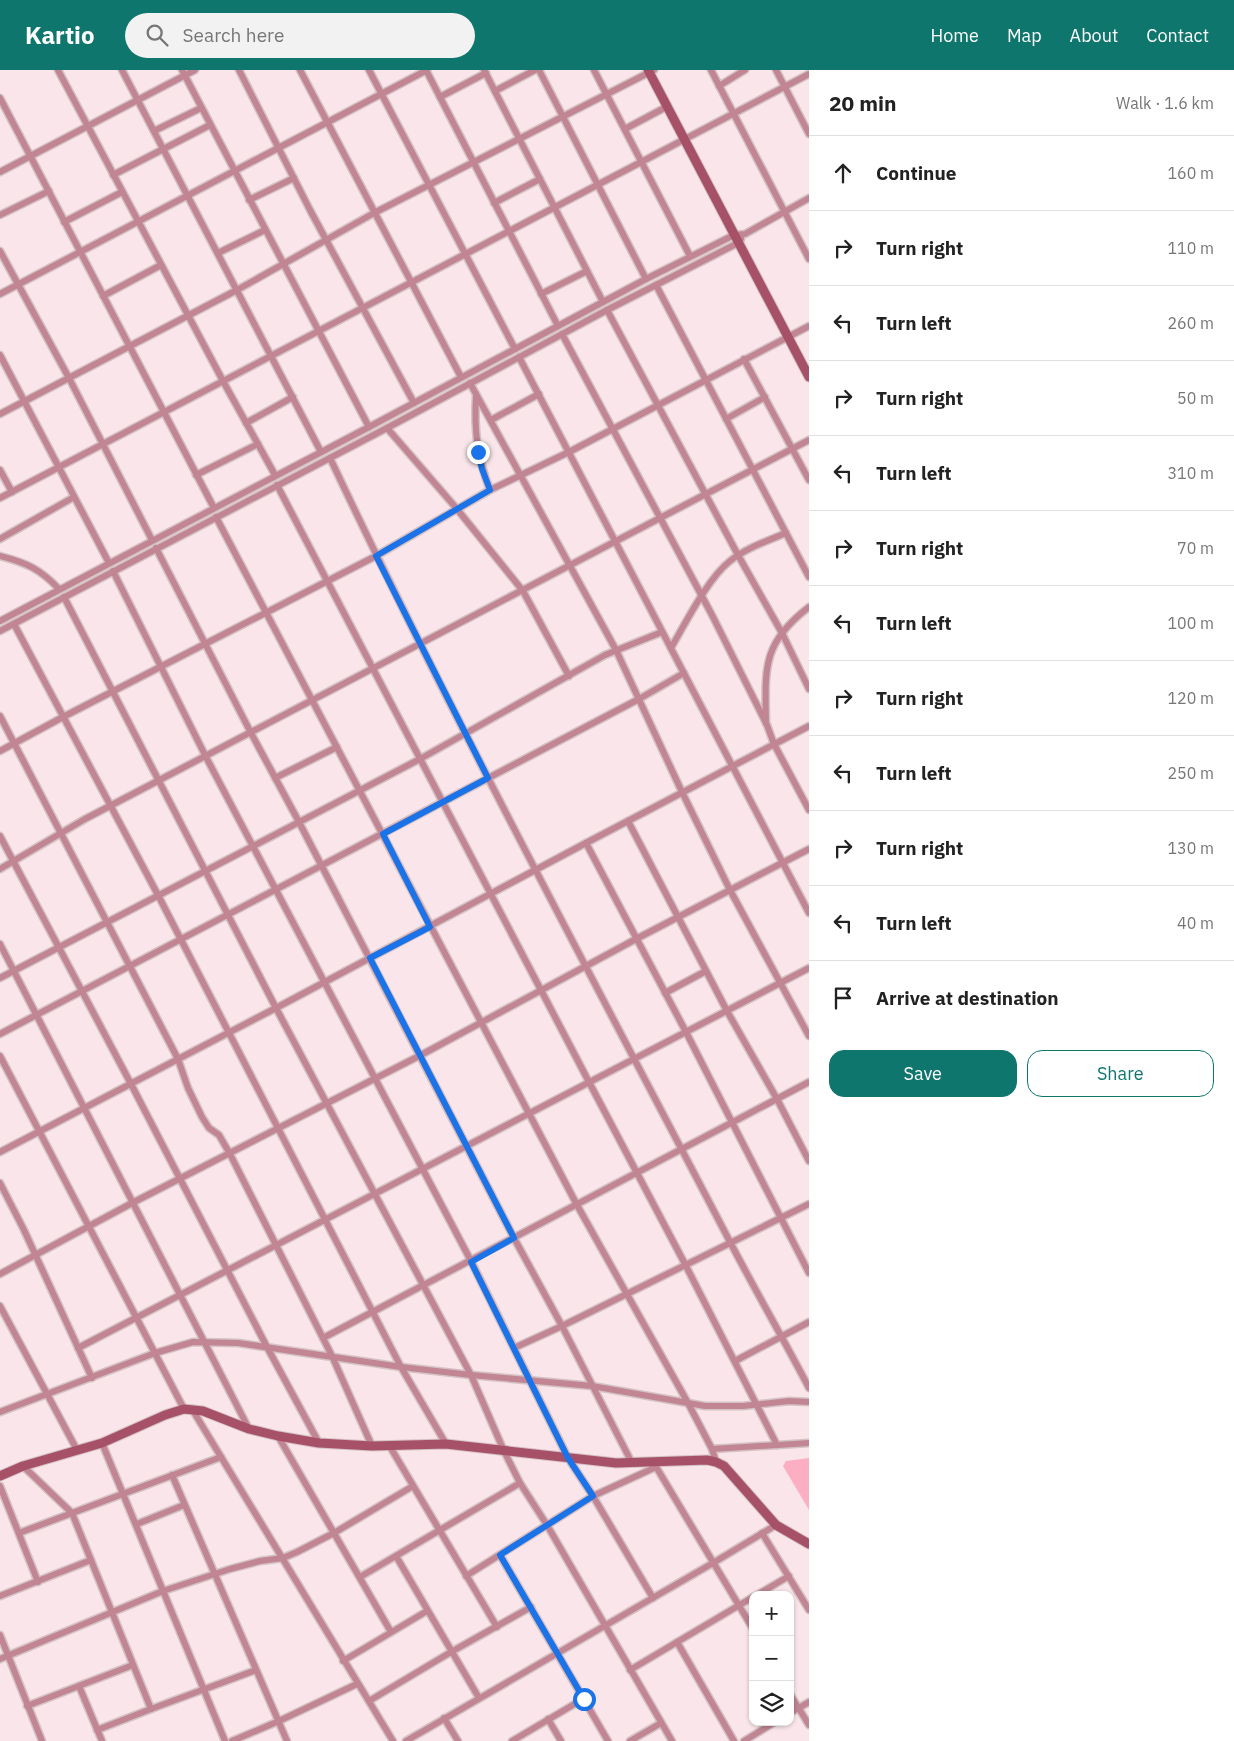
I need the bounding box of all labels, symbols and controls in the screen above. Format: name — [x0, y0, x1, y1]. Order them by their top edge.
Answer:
search box — [125, 13, 475, 58]
text: Kartio — [25, 19, 95, 51]
icon: search — [143, 21, 171, 49]
text: Search here — [183, 23, 284, 47]
text: Home — [931, 24, 979, 47]
text: Map — [1007, 24, 1042, 47]
text: About — [1070, 24, 1118, 47]
text: Contact — [1146, 24, 1209, 47]
text: 20 min — [829, 89, 896, 117]
text: Walk · 1.6 km — [1116, 93, 1214, 113]
icon: ahead — [829, 159, 857, 187]
text: Continue — [876, 161, 956, 185]
text: 160 m — [1167, 163, 1214, 183]
icon: right — [829, 234, 857, 262]
text: Turn right — [876, 236, 963, 260]
text: 110 m — [1167, 238, 1214, 258]
icon: left — [829, 309, 857, 337]
text: Turn left — [876, 311, 952, 335]
text: 260 m — [1167, 313, 1214, 333]
icon: right — [829, 384, 857, 412]
text: Turn right — [876, 386, 963, 410]
text: 50 m — [1177, 388, 1214, 408]
route end — [467, 441, 490, 464]
icon: left — [829, 459, 857, 487]
text: Turn left — [876, 461, 952, 485]
text: 310 m — [1167, 463, 1214, 483]
icon: right — [829, 534, 857, 562]
text: Turn right — [876, 536, 963, 560]
text: 70 m — [1177, 538, 1214, 558]
icon: left — [829, 609, 857, 637]
text: Turn left — [876, 611, 952, 635]
text: 100 m — [1167, 613, 1214, 633]
icon: right — [829, 684, 857, 712]
text: Turn right — [876, 686, 963, 710]
text: 120 m — [1167, 688, 1214, 708]
icon: left — [829, 759, 857, 787]
text: Turn left — [876, 761, 952, 785]
text: 250 m — [1167, 763, 1214, 783]
icon: right — [829, 834, 857, 862]
text: Turn right — [876, 836, 963, 860]
text: 130 m — [1167, 838, 1214, 858]
icon: left — [829, 909, 857, 937]
text: Turn left — [876, 911, 952, 935]
text: 40 m — [1177, 913, 1214, 933]
icon: arrive — [829, 984, 857, 1012]
text: Arrive at destination — [876, 986, 1059, 1010]
button: Save — [829, 1050, 1017, 1097]
button: Share — [1027, 1050, 1214, 1097]
map controls — [749, 1591, 794, 1726]
button: + — [749, 1591, 794, 1636]
button: − — [749, 1636, 794, 1681]
button: layers — [749, 1681, 794, 1726]
route start — [573, 1688, 596, 1711]

